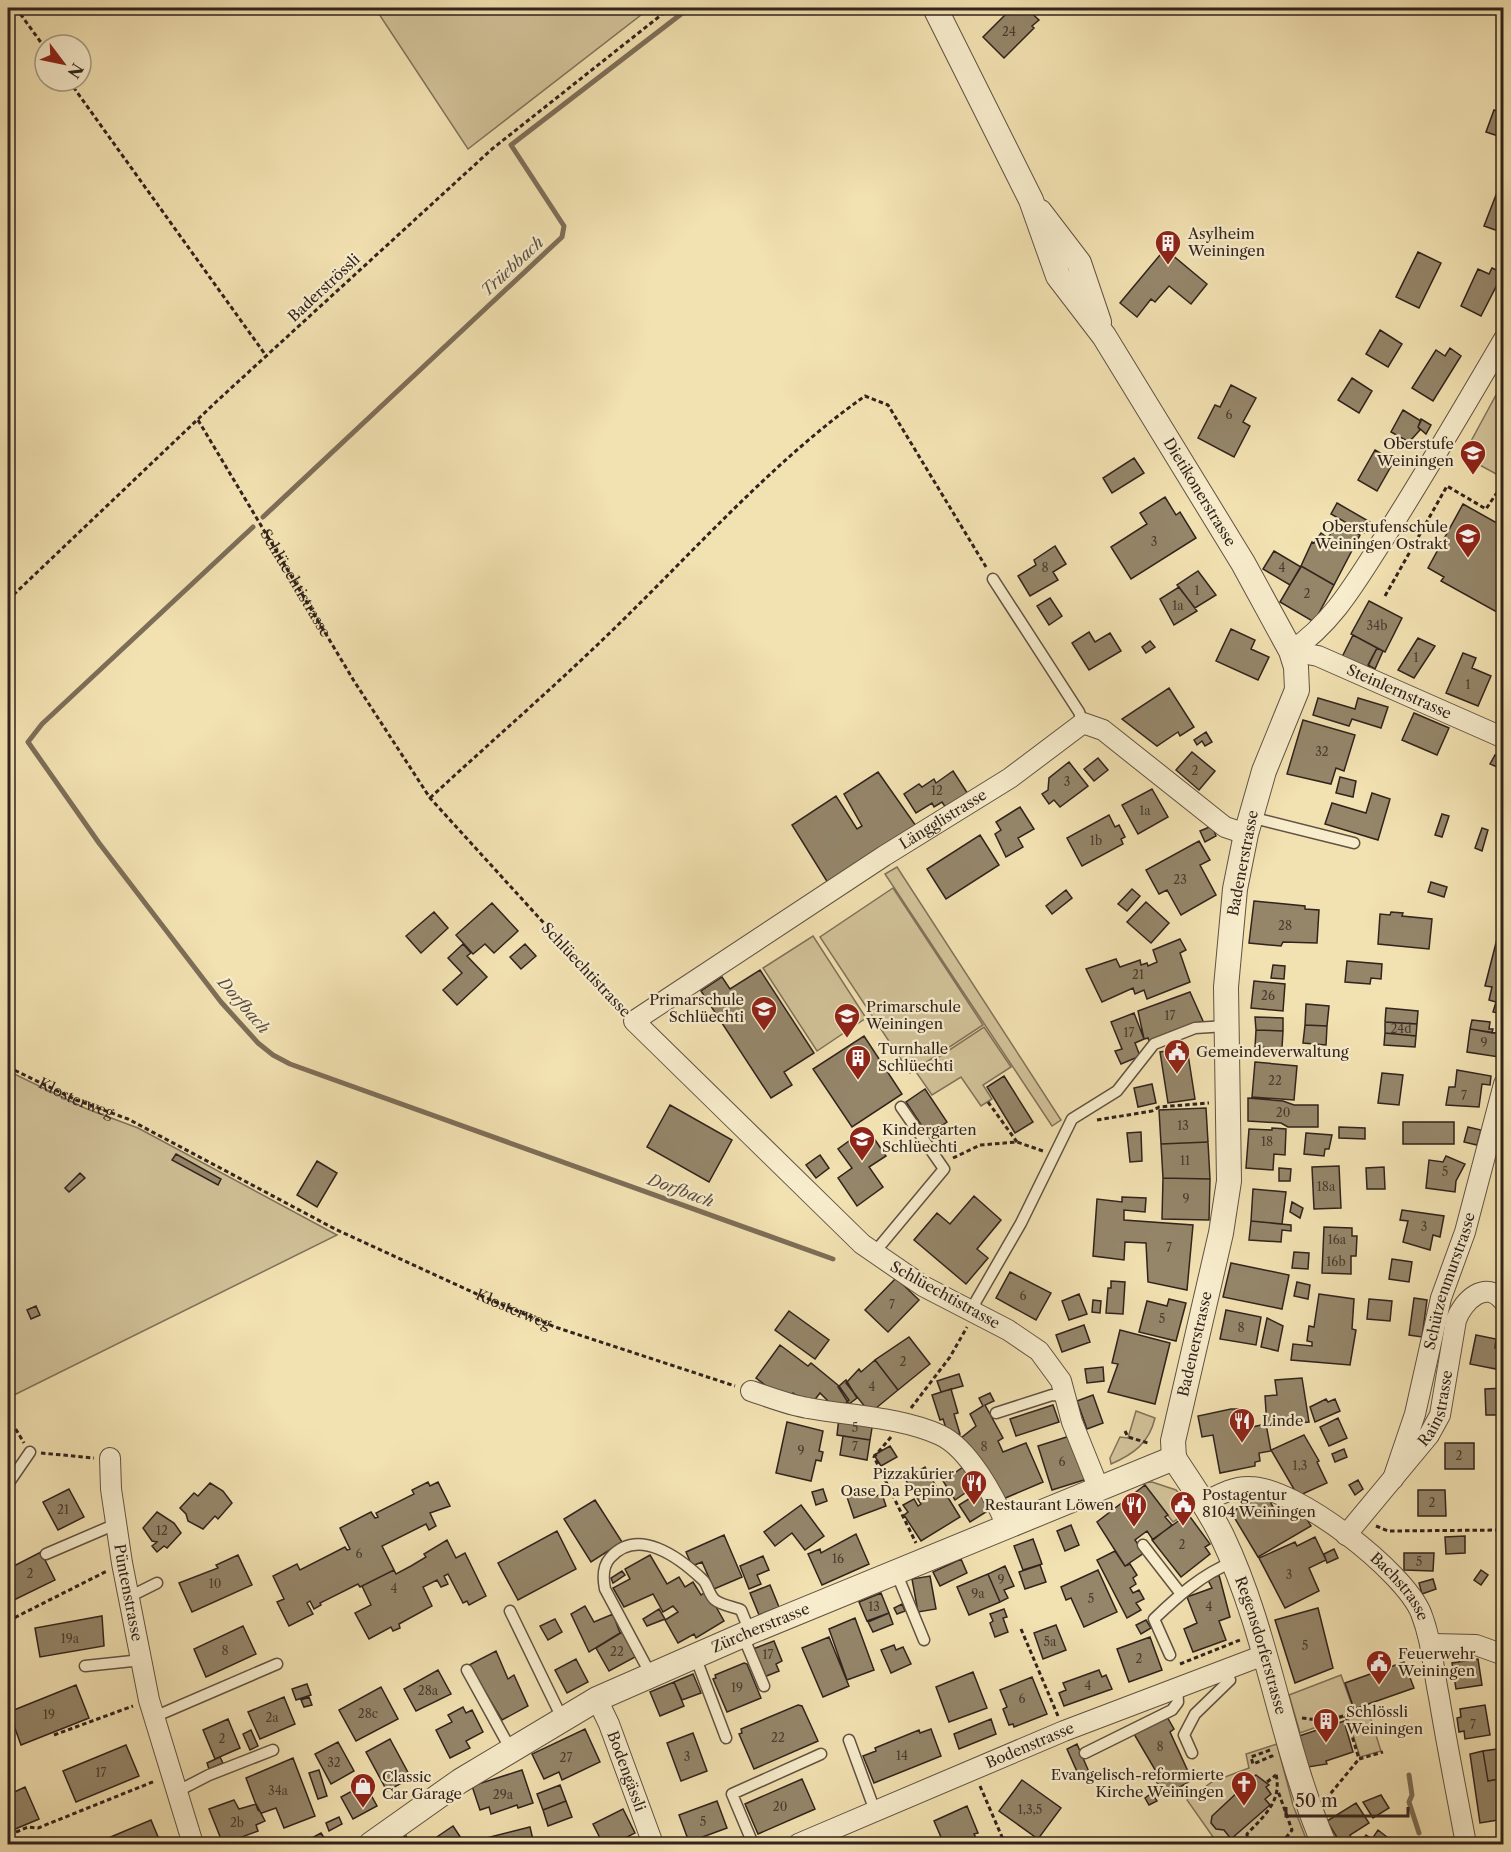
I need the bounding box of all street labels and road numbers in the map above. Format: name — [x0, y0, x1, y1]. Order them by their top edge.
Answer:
street label: Baderströssli — [284, 249, 364, 326]
street label: Dietikonerstrasse — [1160, 434, 1240, 550]
street label: Schlüechtistrasse — [256, 525, 336, 640]
street label: Steinlernstrasse — [1344, 660, 1455, 723]
street label: Längglistrasse — [896, 785, 990, 853]
street label: Badenerstrasse — [1223, 808, 1262, 917]
street label: Schlüechtistrasse — [538, 918, 635, 1021]
street label: Klosterweg — [35, 1073, 117, 1122]
street label: Schützenmurstrasse — [1420, 1210, 1479, 1352]
street label: Schlüechtistrasse — [887, 1257, 1003, 1333]
street label: Klosterweg — [473, 1285, 554, 1333]
street label: Badenerstrasse — [1173, 1289, 1216, 1398]
street label: Rainstrasse — [1414, 1369, 1456, 1450]
street label: Püntenstrasse — [110, 1542, 147, 1643]
street label: Bachstrasse — [1366, 1548, 1433, 1623]
street label: Regensdorferstrasse — [1231, 1573, 1291, 1717]
street label: Zürcherstrasse — [708, 1599, 812, 1657]
street label: Bodenstrasse — [983, 1718, 1077, 1772]
street label: Bodengässli — [603, 1728, 650, 1814]

